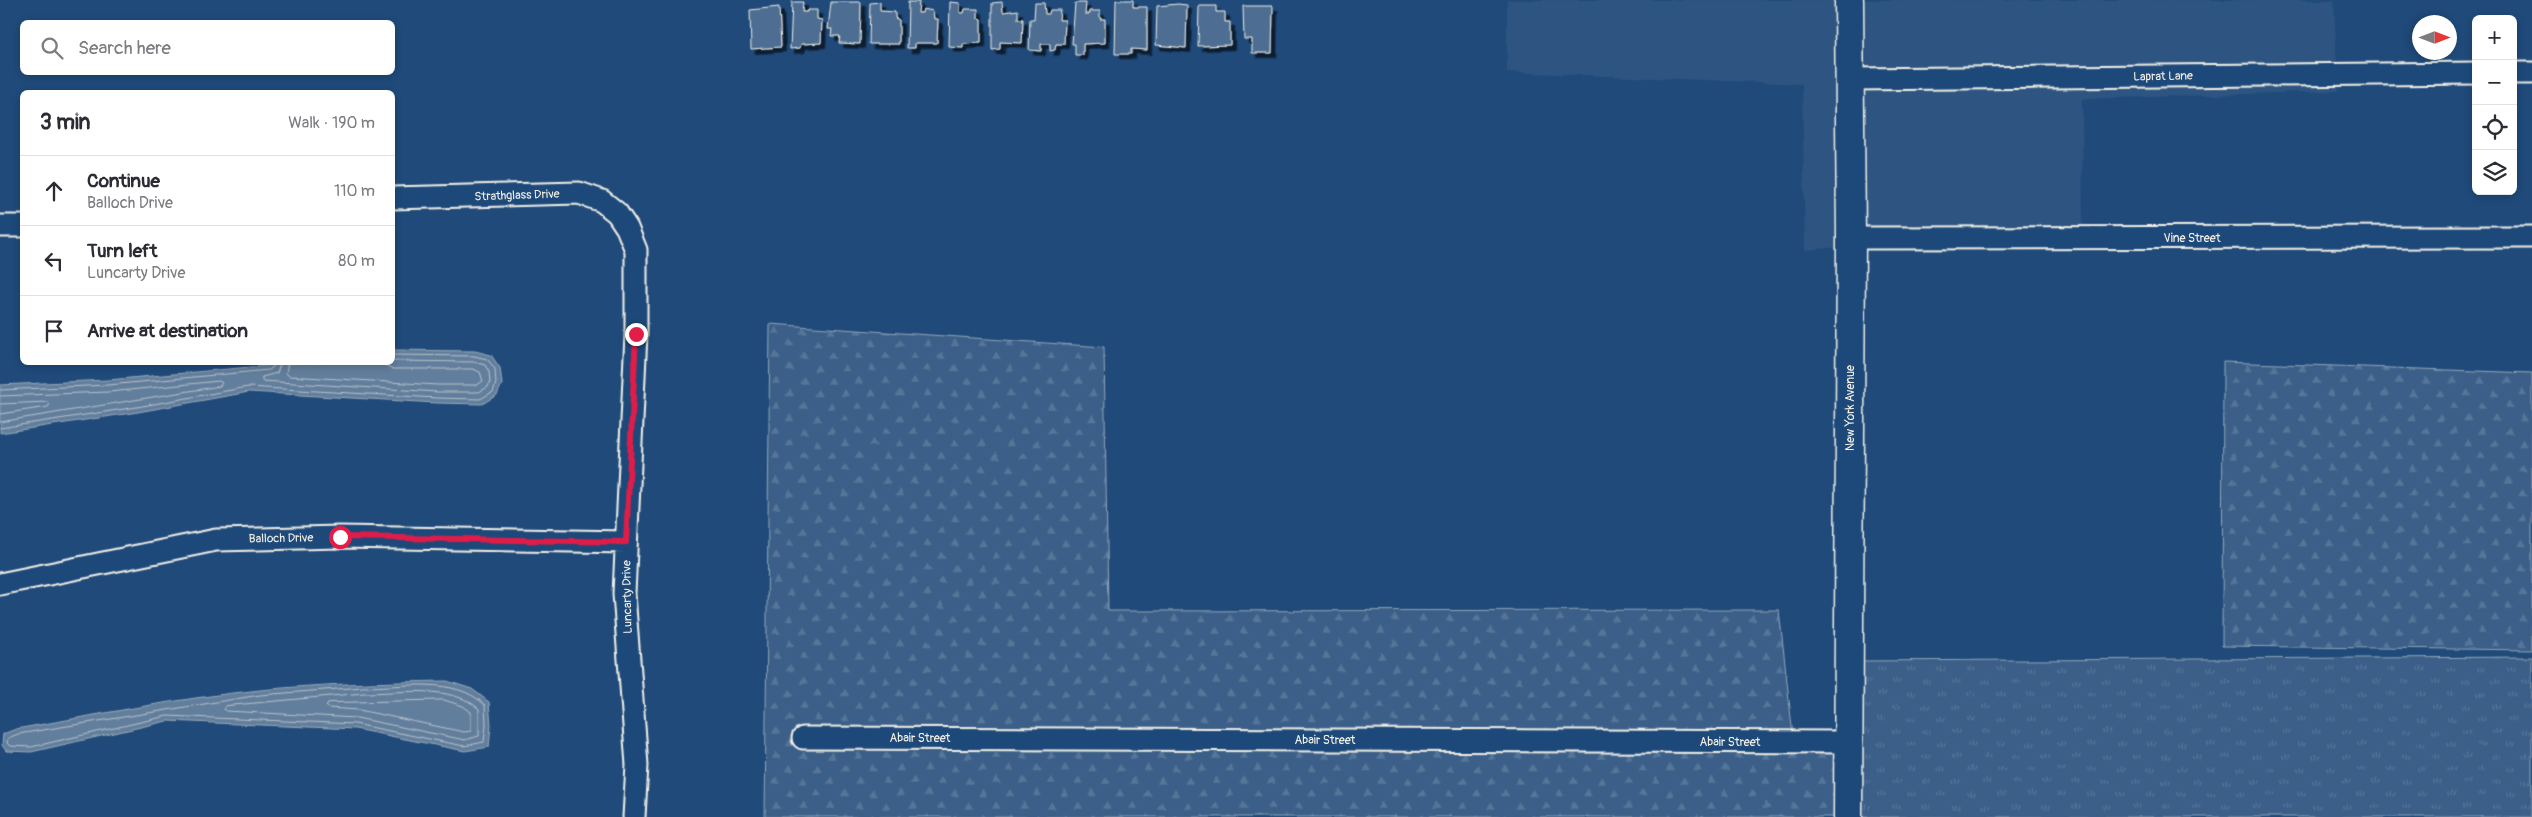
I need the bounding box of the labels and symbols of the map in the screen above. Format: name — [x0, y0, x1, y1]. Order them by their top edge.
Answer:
north arrow — [2412, 15, 2457, 60]
street label: Laprat Lane — [2133, 68, 2193, 85]
street label: Strathglass Drive — [474, 187, 560, 204]
street label: Vine Street — [2163, 231, 2221, 246]
route end — [625, 323, 648, 346]
street label: New York Avenue — [1843, 365, 1858, 451]
route start — [329, 526, 352, 549]
street label: Balloch Drive — [249, 530, 313, 547]
street label: Luncarty Drive — [619, 560, 636, 634]
street label: Abair Street — [890, 731, 951, 746]
street label: Abair Street — [1295, 733, 1356, 748]
street label: Abair Street — [1700, 735, 1761, 750]

